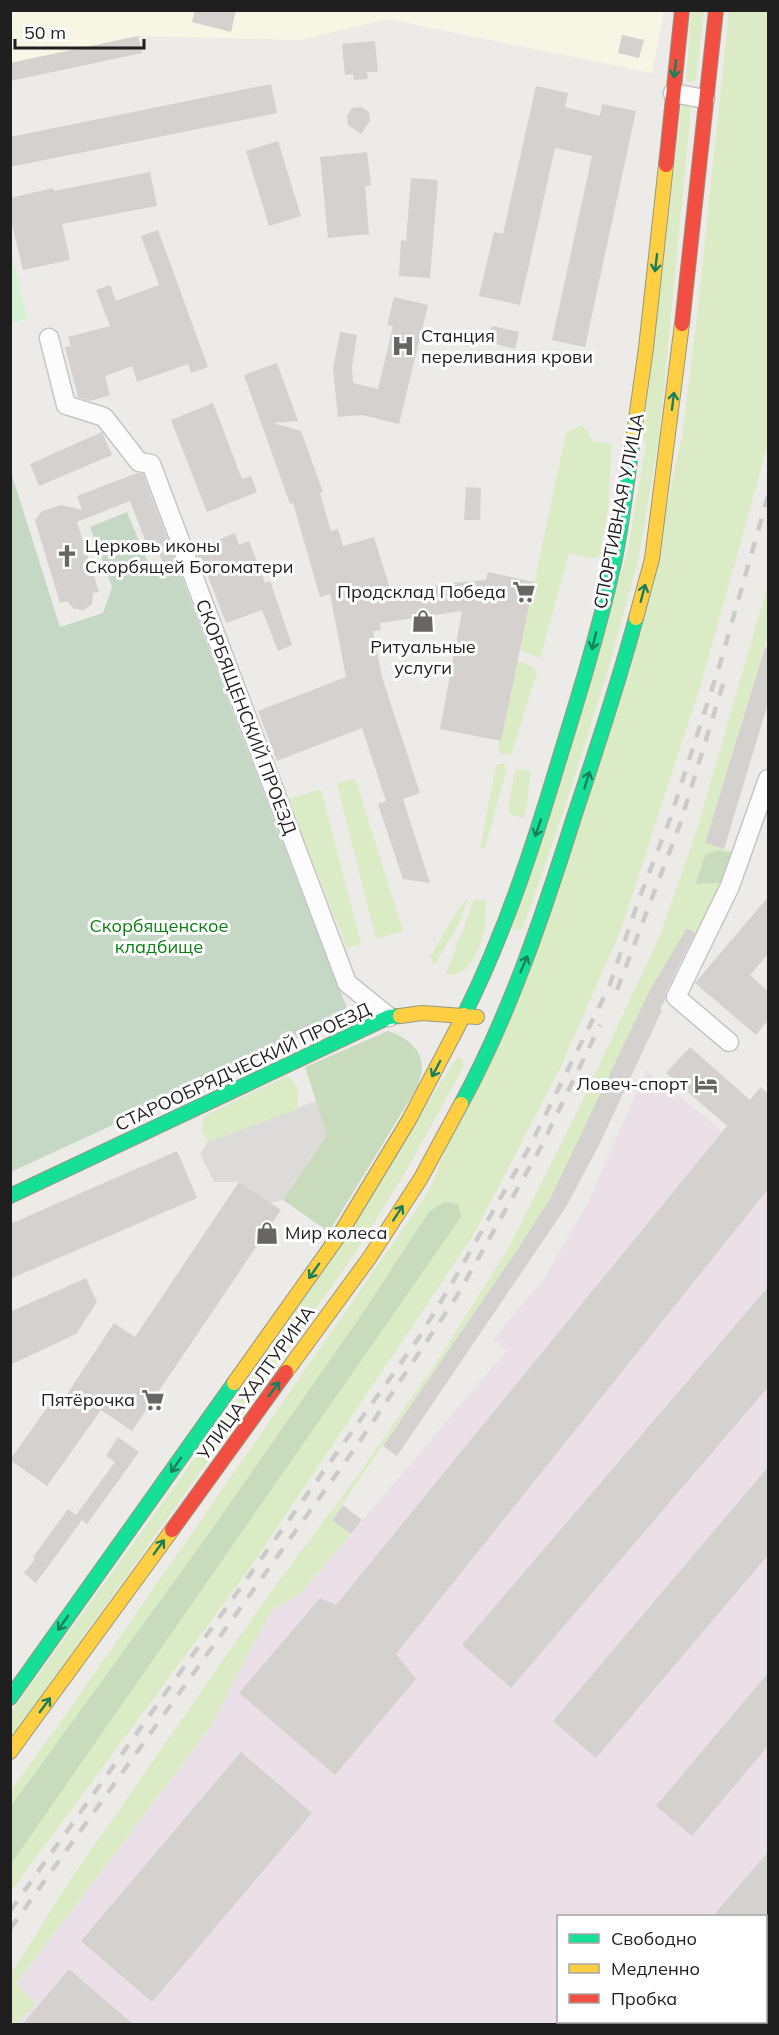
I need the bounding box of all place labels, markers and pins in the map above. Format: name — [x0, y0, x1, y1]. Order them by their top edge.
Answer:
place label: Станция переливания крови — [421, 324, 593, 368]
hospital icon: Станция переливания крови — [390, 333, 416, 359]
place label: Церковь иконы Скорбящей Богоматери — [85, 534, 293, 578]
church icon: Церковь иконы Скорбящей Богоматери — [54, 543, 80, 569]
supermarket icon: Продсклад Победа — [511, 579, 537, 605]
place label: Продсклад Победа — [337, 580, 506, 603]
shop icon: Ритуальные услуги — [410, 608, 436, 634]
place label: Ритуальные услуги — [370, 635, 476, 679]
hotel icon: Ловеч-спорт — [693, 1071, 719, 1097]
place label: Ловеч-спорт — [576, 1072, 689, 1095]
shop icon: Мир колеса — [254, 1220, 280, 1246]
place label: Мир колеса — [285, 1221, 387, 1244]
supermarket icon: Пятёрочка — [140, 1387, 166, 1413]
place label: Пятёрочка — [41, 1388, 135, 1411]

